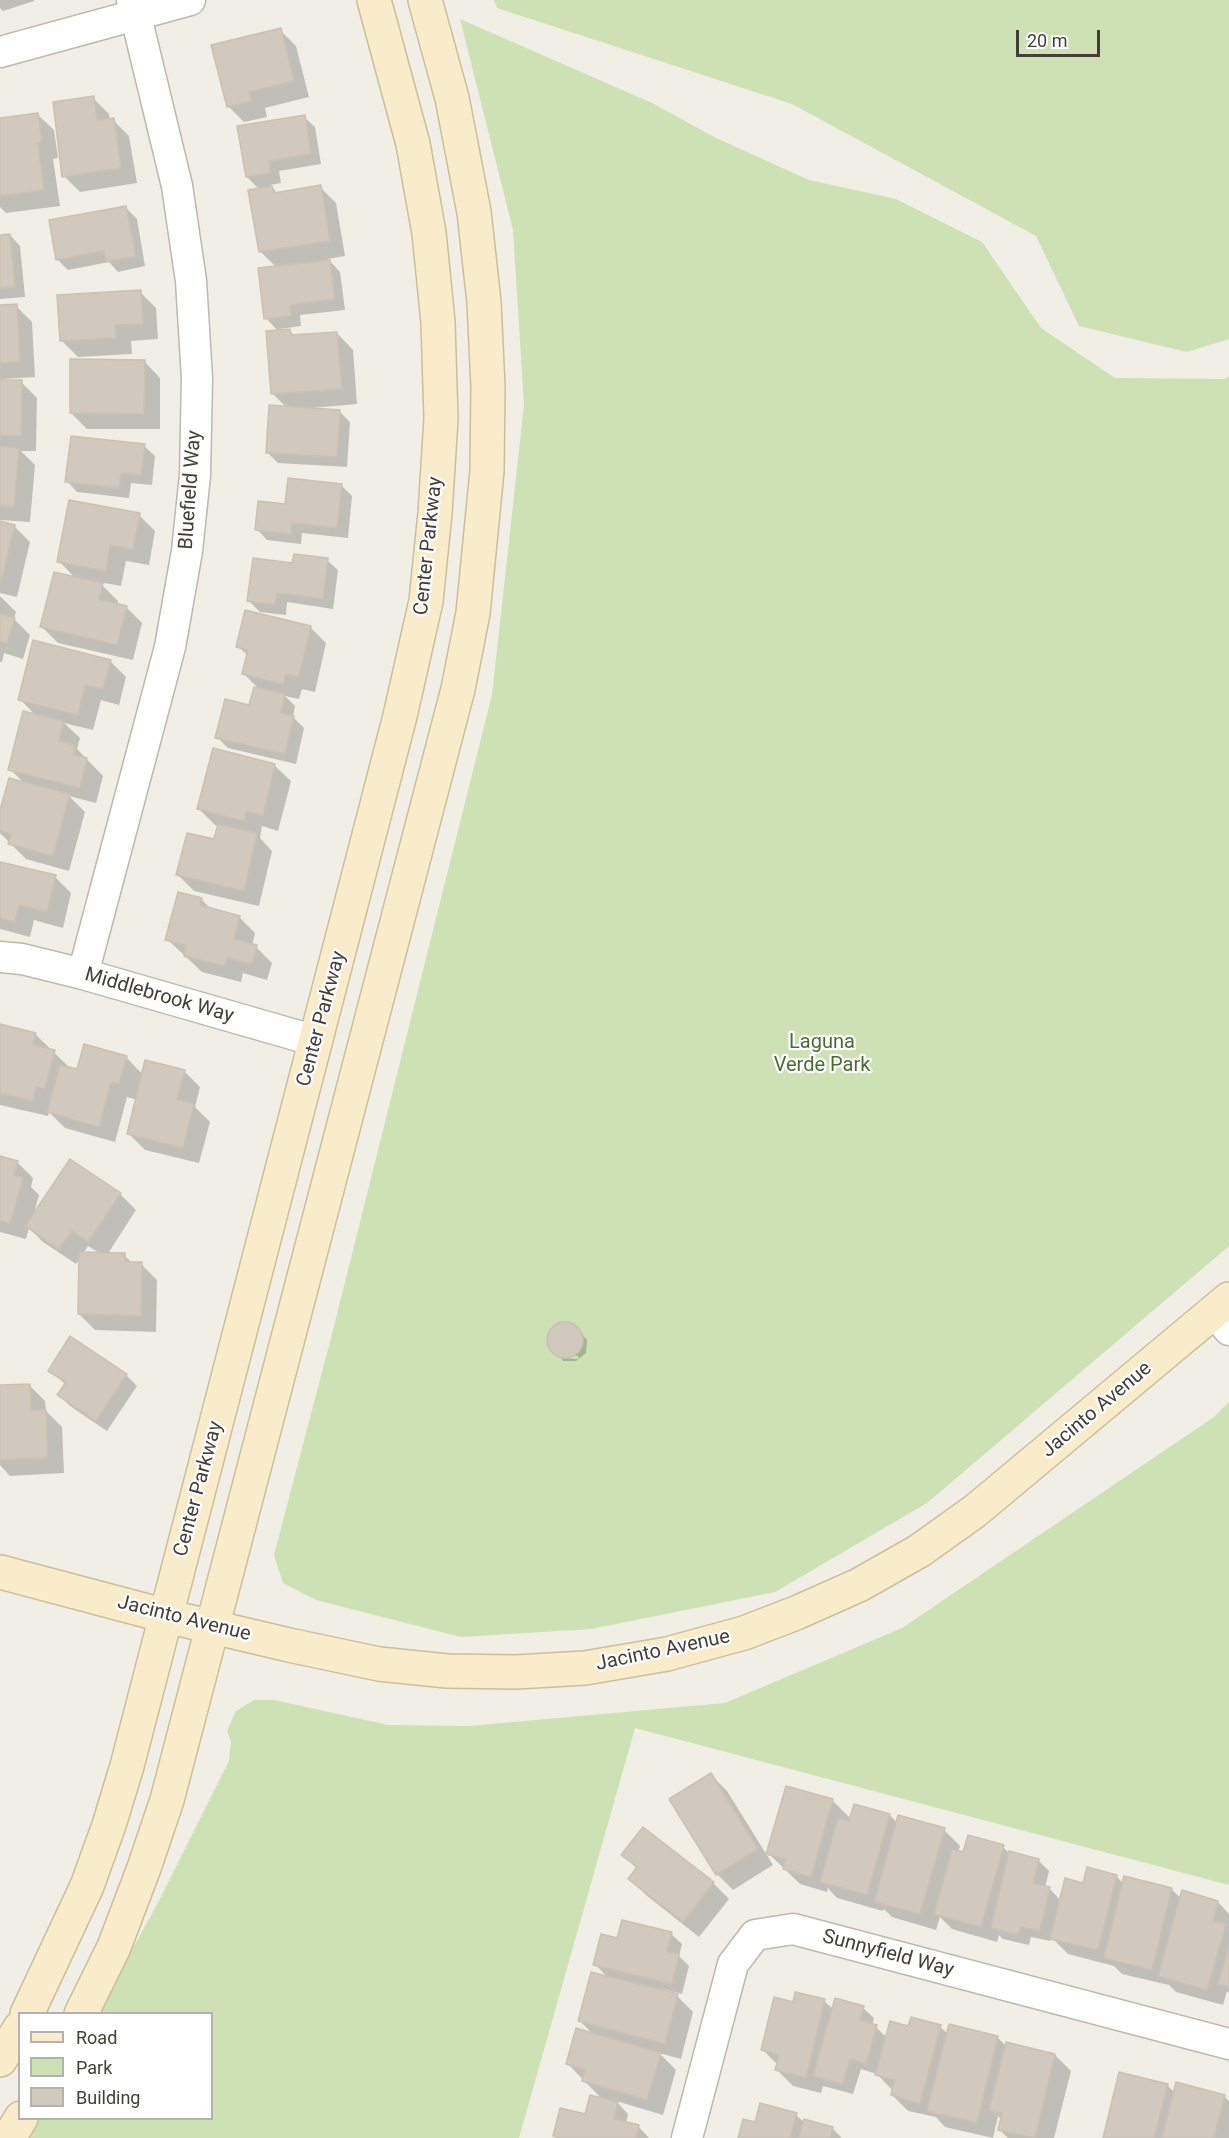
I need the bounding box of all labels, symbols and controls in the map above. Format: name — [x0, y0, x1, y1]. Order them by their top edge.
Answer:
scale bar — [1019, 18, 1103, 56]
text: 20 m — [1027, 30, 1067, 51]
street label: Bluefield Way — [175, 430, 207, 550]
street label: Center Parkway — [410, 476, 448, 616]
street label: Center Parkway — [292, 949, 352, 1089]
street label: Middlebrook Way — [82, 963, 236, 1029]
park label: Laguna Verde Park — [774, 1031, 870, 1078]
street label: Jacinto Avenue — [1037, 1357, 1157, 1463]
street label: Center Parkway — [169, 1419, 229, 1559]
street label: Jacinto Avenue — [115, 1591, 253, 1647]
street label: Jacinto Avenue — [594, 1625, 732, 1677]
street label: Sunnyfield Way — [820, 1925, 956, 1983]
legend — [18, 2012, 213, 2120]
text: Road — [76, 2027, 117, 2048]
text: Park — [76, 2057, 112, 2078]
text: Building — [76, 2087, 140, 2108]

